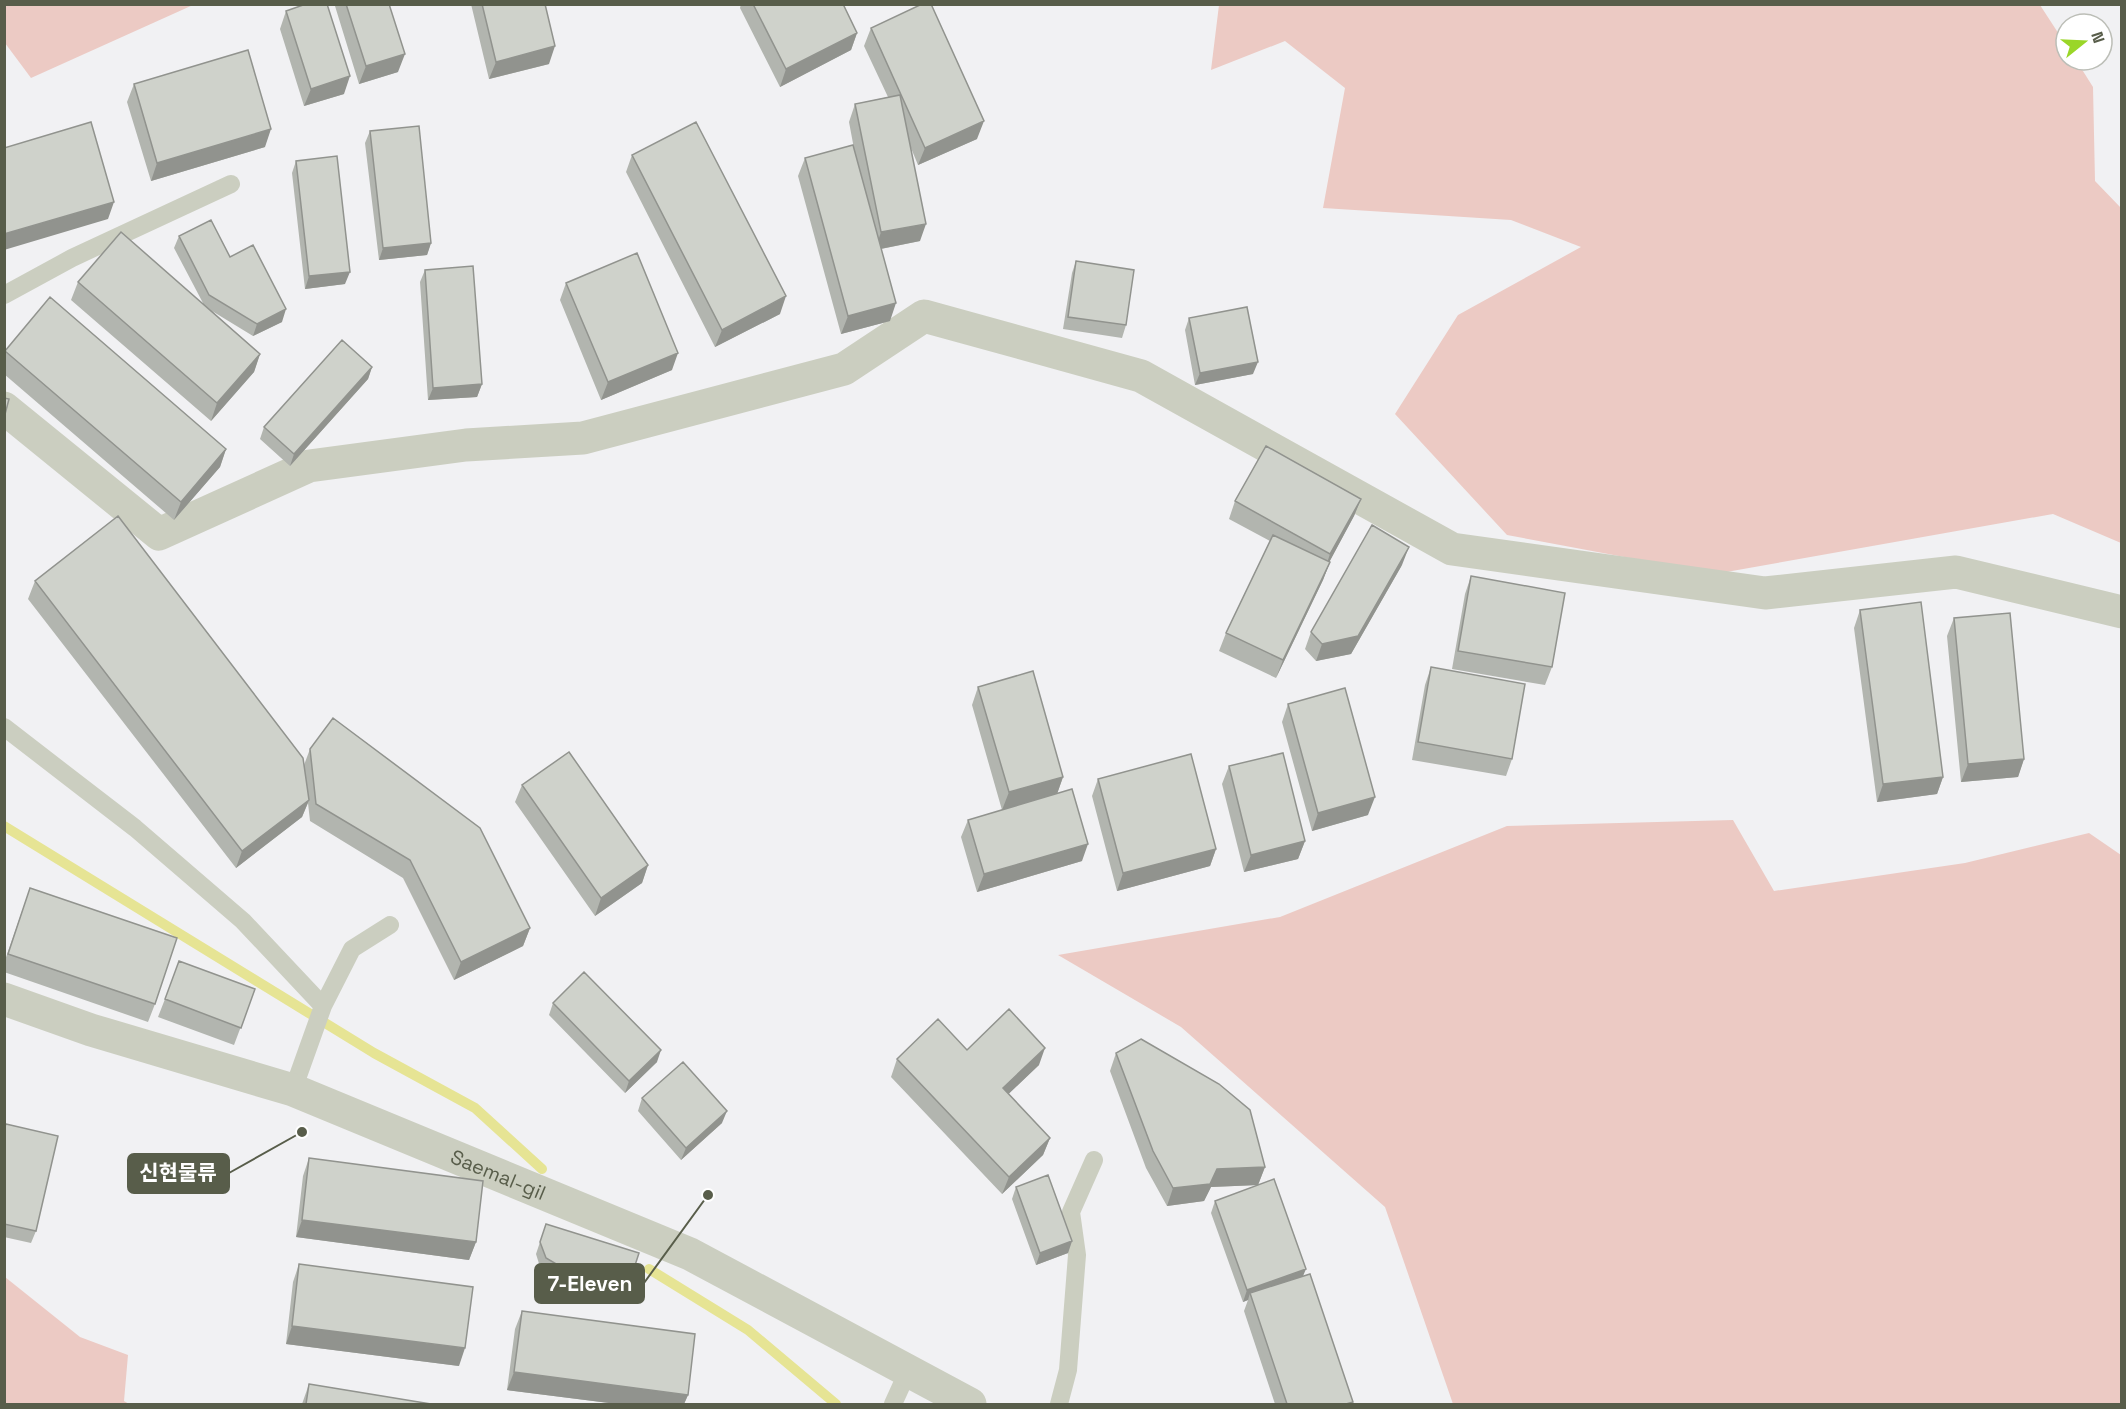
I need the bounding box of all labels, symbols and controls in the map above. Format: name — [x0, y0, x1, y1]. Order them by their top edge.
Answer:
north arrow — [2054, 12, 2114, 72]
text: N — [2086, 29, 2109, 46]
street label: Saemal-gil — [447, 1143, 550, 1206]
callout: 신현물류 — [128, 1154, 229, 1193]
text: 신현물류 — [139, 1159, 217, 1186]
callout: 7-Eleven — [535, 1264, 644, 1303]
text: 7-Eleven — [547, 1270, 633, 1297]

